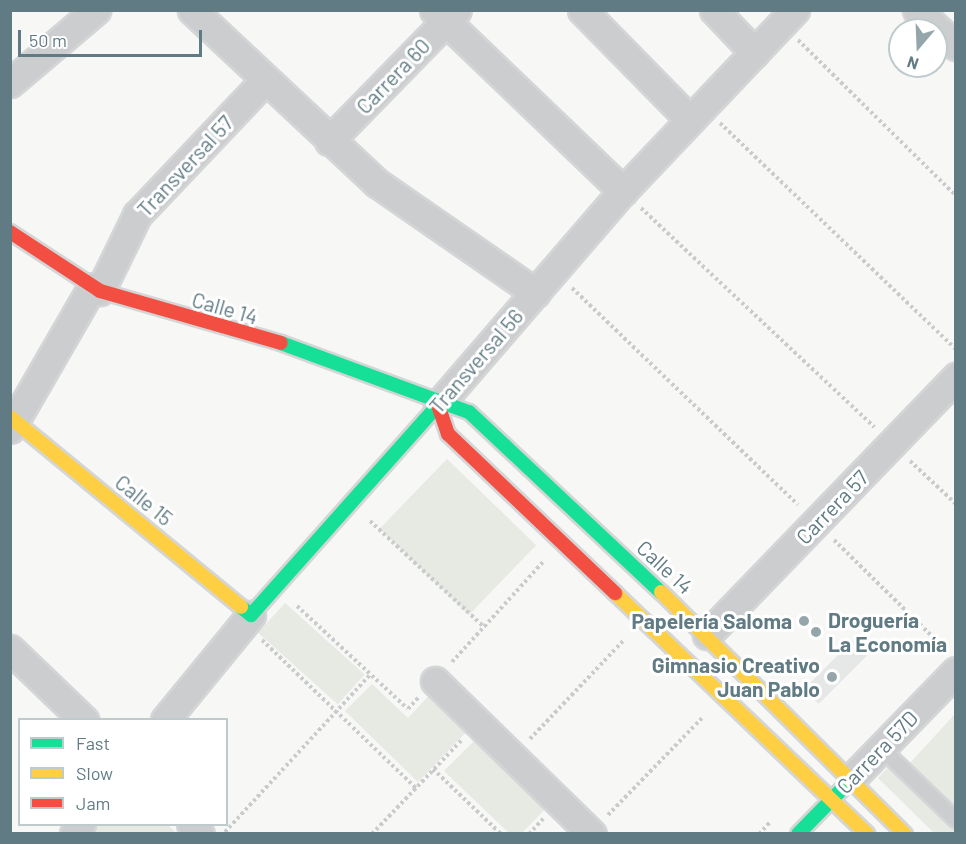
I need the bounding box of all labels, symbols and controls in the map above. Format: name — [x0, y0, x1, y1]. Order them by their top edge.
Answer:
scale bar — [21, 18, 206, 56]
north arrow — [888, 18, 948, 78]
text: 50 m — [29, 29, 67, 51]
street label: Carrera 60 — [351, 33, 435, 119]
text: N — [905, 53, 921, 74]
street label: Transversal 57 — [132, 110, 238, 222]
street label: Calle 14 — [189, 287, 261, 329]
street label: Transversal 56 — [424, 304, 528, 418]
street label: Carrera 57 — [791, 465, 873, 549]
street label: Calle 15 — [110, 469, 178, 531]
street label: Calle 14 — [632, 535, 698, 599]
place label: Droguería La Economía — [828, 607, 947, 657]
place label: Papelería Saloma — [631, 608, 792, 634]
marker: Papelería Saloma — [797, 614, 811, 628]
marker: Droguería La Economía — [809, 625, 823, 639]
place label: Gimnasio Creativo Juan Pablo — [652, 652, 820, 702]
marker: Gimnasio Creativo Juan Pablo — [825, 670, 839, 684]
street label: Carrera 57D — [831, 705, 923, 799]
legend — [18, 718, 228, 826]
text: Fast — [76, 732, 110, 754]
text: Slow — [76, 762, 113, 784]
text: Jam — [76, 792, 110, 814]

